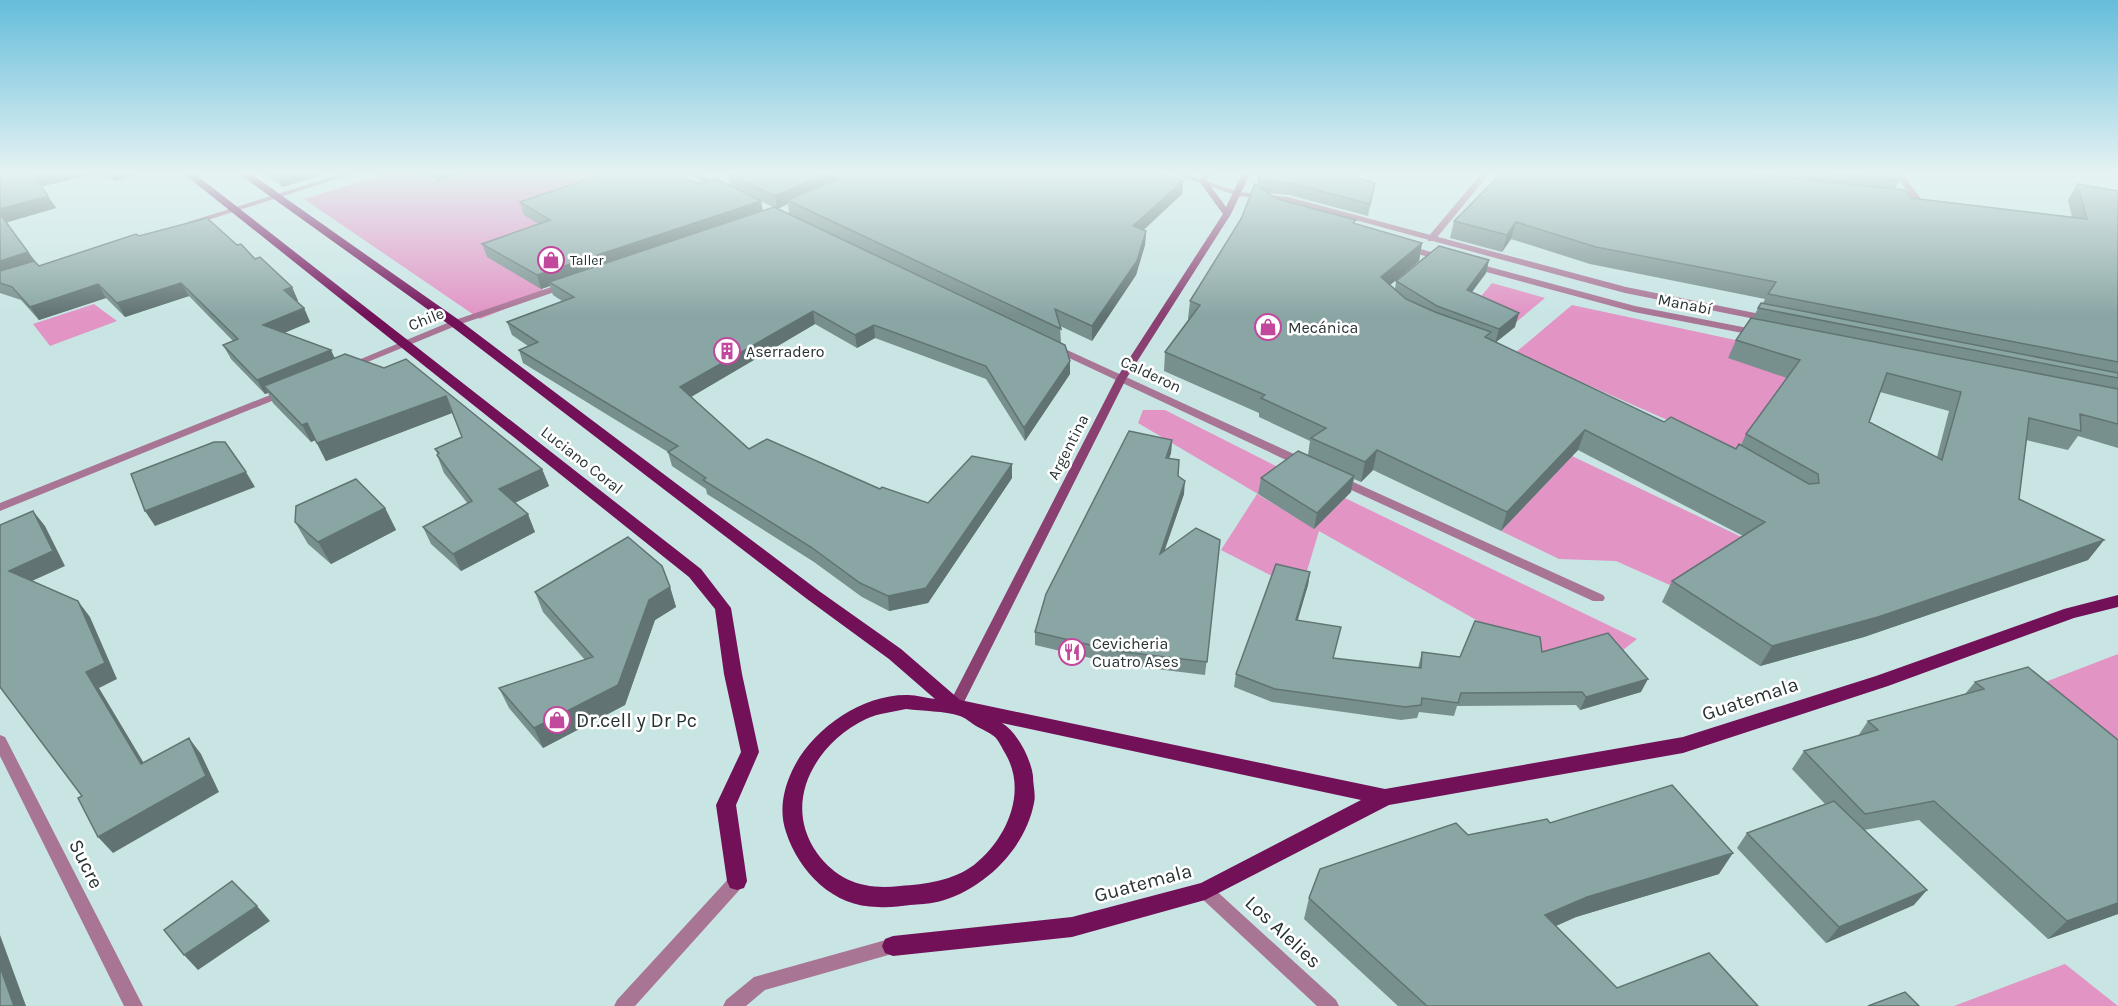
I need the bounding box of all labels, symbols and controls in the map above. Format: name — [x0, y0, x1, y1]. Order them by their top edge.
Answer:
shop icon: Taller — [536, 245, 566, 275]
place label: Taller — [570, 252, 605, 269]
street label: Manabí — [1656, 289, 1714, 319]
street label: Chile — [405, 303, 447, 335]
shop icon: Mecánica — [1253, 312, 1283, 342]
place label: Mecánica — [1288, 318, 1358, 337]
building icon: Aserradero — [712, 336, 742, 366]
place label: Aserradero — [746, 342, 824, 361]
street label: Calderon — [1118, 352, 1184, 396]
street label: Argentina — [1043, 411, 1093, 483]
street label: Luciano Coral — [537, 422, 627, 498]
place label: Cevicheria Cuatro Ases — [1092, 634, 1179, 671]
restaurant icon: Cevicheria Cuatro Ases — [1057, 637, 1087, 667]
street label: Guatemala — [1699, 673, 1801, 725]
shop icon: Dr.cell y Dr Pc — [542, 705, 572, 735]
place label: Dr.cell y Dr Pc — [576, 709, 697, 732]
street label: Sucre — [64, 836, 108, 892]
street label: Guatemala — [1092, 859, 1194, 907]
street label: Los Alelies — [1240, 891, 1326, 973]

